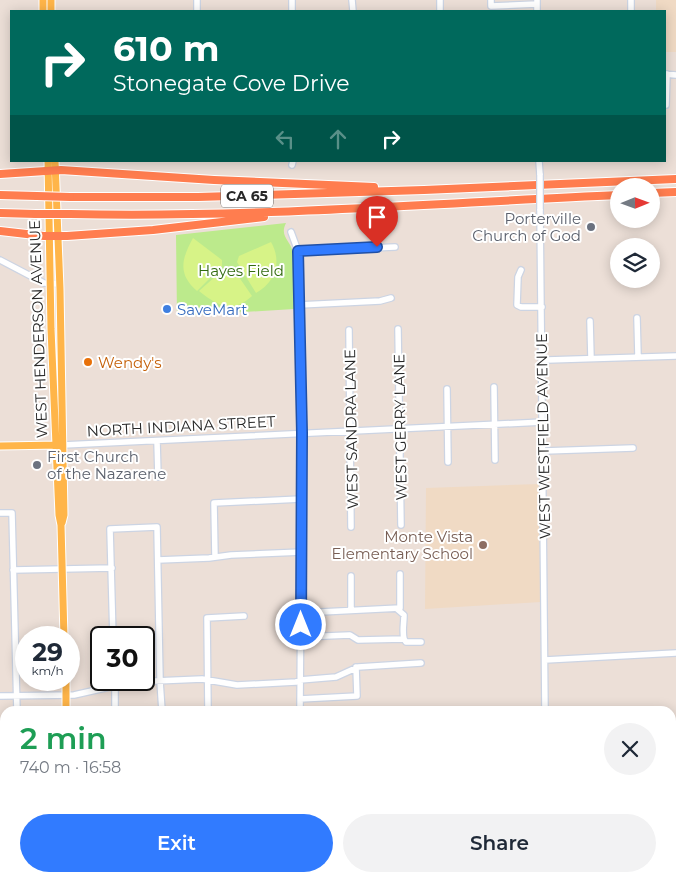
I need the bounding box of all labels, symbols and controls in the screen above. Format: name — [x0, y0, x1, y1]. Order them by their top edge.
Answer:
text: 610 m — [113, 27, 219, 70]
icon: right — [30, 30, 95, 95]
text: Stonegate Cove Drive — [113, 70, 349, 97]
icon: left — [271, 125, 299, 153]
icon: ahead — [324, 125, 352, 153]
icon: right — [377, 125, 405, 153]
north arrow — [610, 178, 660, 228]
map controls — [610, 178, 660, 288]
road number: CA 65 — [221, 185, 273, 208]
pin — [356, 196, 398, 247]
icon: arrive — [363, 203, 391, 231]
place label: Porterville Church of God — [472, 209, 581, 245]
street label: WEST HENDERSON AVENUE — [25, 220, 51, 438]
marker: Porterville Church of God — [585, 221, 597, 233]
button: layers — [610, 238, 660, 288]
park label: Hayes Field — [198, 261, 284, 280]
place label: SaveMart — [177, 300, 247, 319]
marker: SaveMart — [161, 303, 173, 315]
street label: WEST WESTFIELD AVENUE — [532, 333, 554, 539]
street label: WEST SANDRA LANE — [340, 349, 362, 509]
place label: Wendy's — [98, 353, 162, 372]
street label: WEST GERRY LANE — [389, 354, 411, 500]
marker: Wendy's — [82, 356, 94, 368]
street label: NORTH INDIANA STREET — [86, 412, 276, 440]
place label: First Church of the Nazarene — [47, 447, 166, 483]
marker: First Church of the Nazarene — [31, 459, 43, 471]
place label: Monte Vista Elementary School — [332, 527, 473, 563]
marker: Monte Vista Elementary School — [477, 539, 489, 551]
position arrow — [274, 598, 326, 650]
speed limit sign: 30 — [90, 626, 155, 691]
text: 29 — [32, 637, 63, 667]
text: km/h — [31, 663, 64, 678]
text: 2 min — [20, 720, 107, 757]
button: close — [604, 723, 656, 775]
text: 740 m · 16:58 — [20, 758, 121, 777]
button: Exit — [20, 814, 333, 872]
button: Share — [343, 814, 656, 872]

